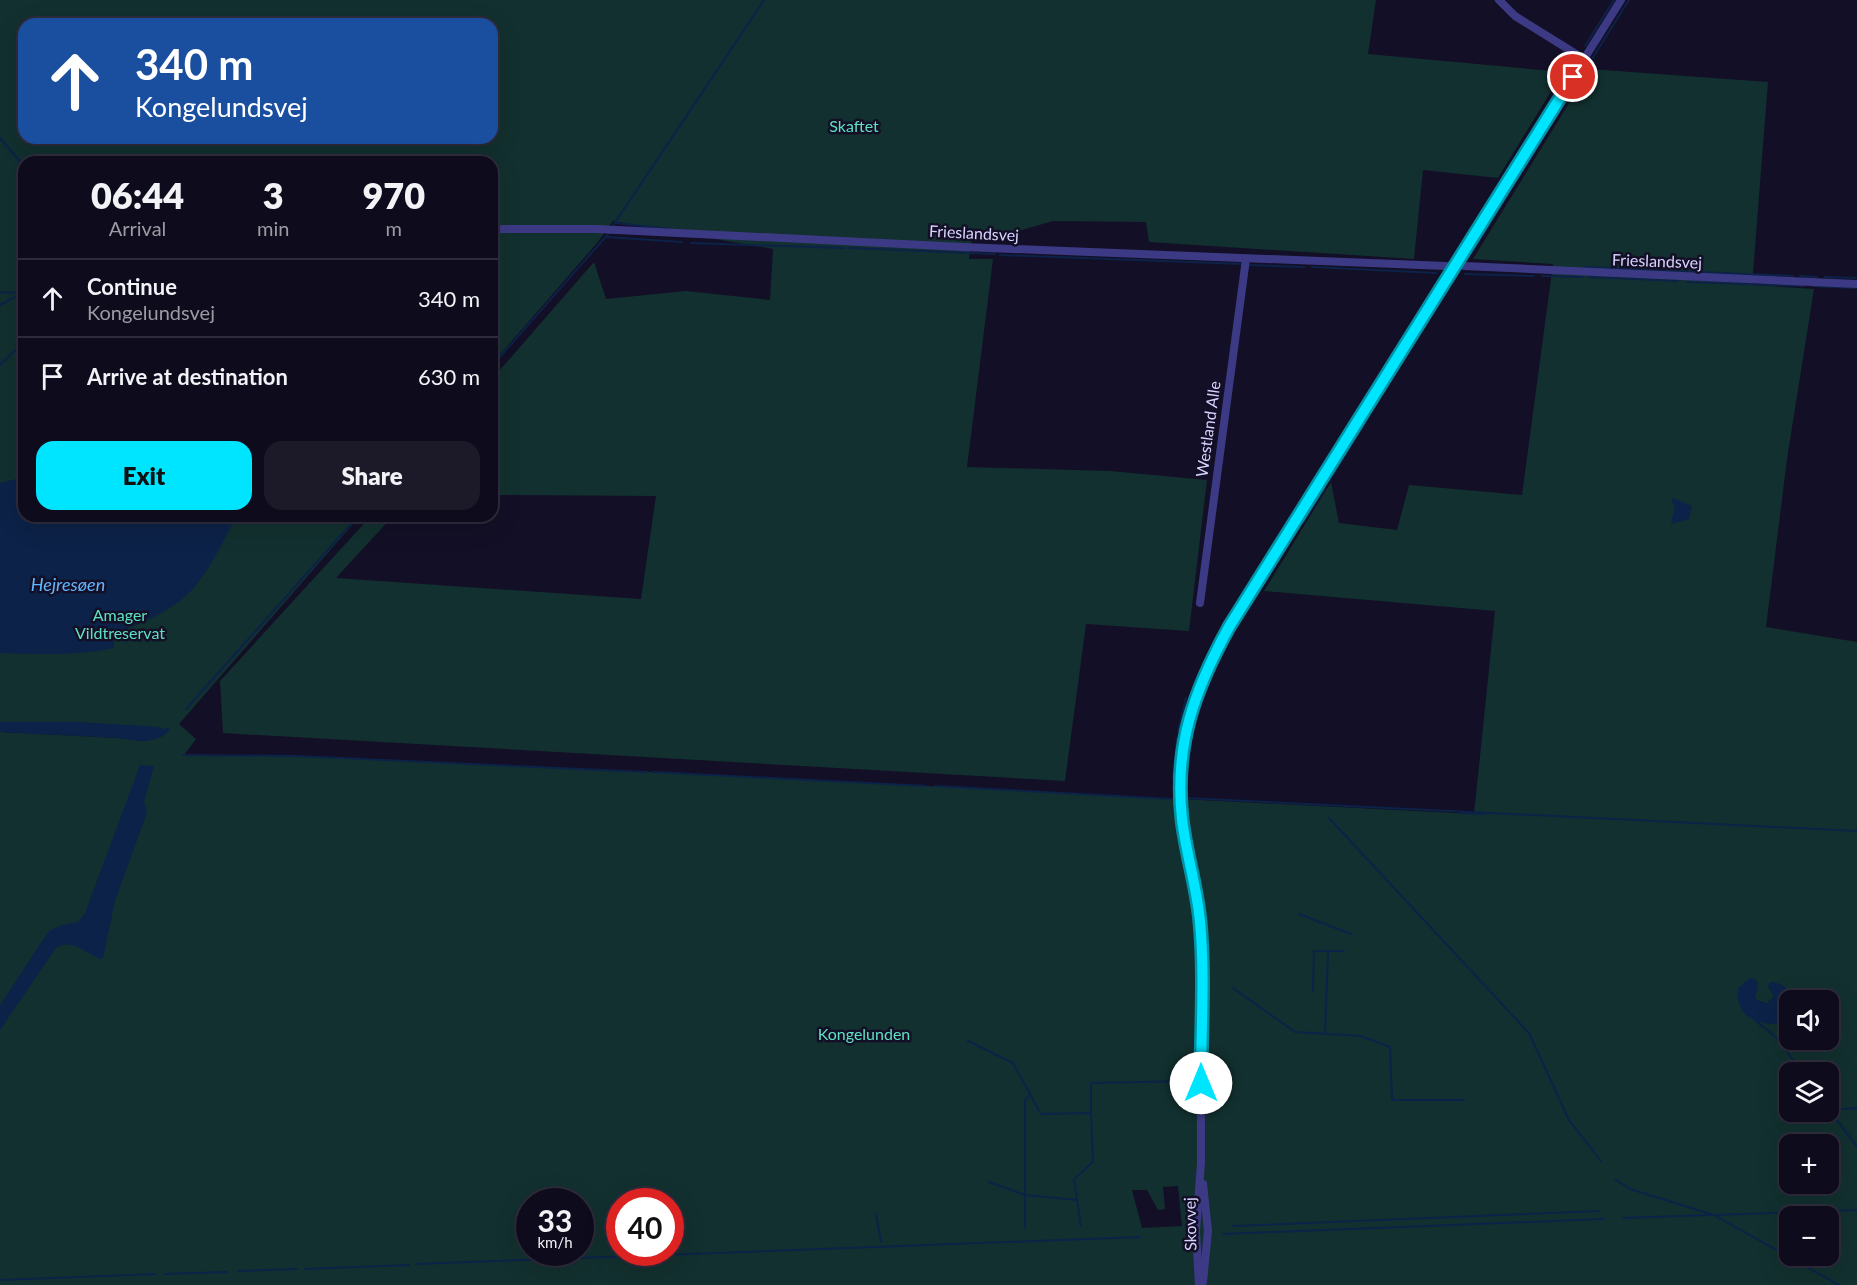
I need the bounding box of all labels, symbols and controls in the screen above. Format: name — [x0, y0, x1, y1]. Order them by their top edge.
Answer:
text: 340 m — [135, 39, 253, 89]
icon: ahead — [36, 42, 114, 120]
pin — [1547, 51, 1598, 102]
icon: arrive — [1556, 60, 1589, 93]
text: Kongelundsvej — [135, 90, 308, 123]
park label: Skaftet — [829, 116, 879, 135]
text: 06:44 — [91, 173, 184, 217]
text: 3 — [263, 173, 284, 217]
text: 970 — [362, 173, 425, 217]
text: Arrival — [109, 216, 166, 240]
text: min — [257, 216, 289, 240]
text: m — [385, 216, 402, 240]
street label: Frieslandsvej — [929, 221, 1020, 244]
street label: Frieslandsvej — [1612, 249, 1702, 272]
text: Continue — [87, 273, 177, 300]
icon: ahead — [36, 282, 69, 315]
text: 340 m — [418, 285, 480, 312]
text: Kongelundsvej — [87, 300, 215, 324]
icon: arrive — [36, 360, 69, 393]
text: Arrive at destination — [87, 363, 288, 390]
text: 630 m — [418, 363, 480, 390]
street label: Westland Alle — [1191, 380, 1224, 478]
button: Exit — [36, 441, 252, 510]
button: Share — [264, 441, 480, 510]
water label: Hejresøen — [31, 573, 105, 595]
park label: Amager Vildtreservat — [75, 605, 165, 642]
map controls — [1779, 990, 1839, 1266]
button: sound — [1779, 990, 1839, 1050]
park label: Kongelunden — [818, 1024, 910, 1043]
position arrow — [1169, 1051, 1233, 1115]
button: layers — [1779, 1062, 1839, 1122]
button: + — [1779, 1134, 1839, 1194]
speed limit sign: 40 — [606, 1188, 684, 1266]
street label: Skovvej — [1180, 1197, 1199, 1251]
text: 33 — [538, 1202, 572, 1238]
button: − — [1779, 1206, 1839, 1266]
text: km/h — [537, 1233, 573, 1251]

